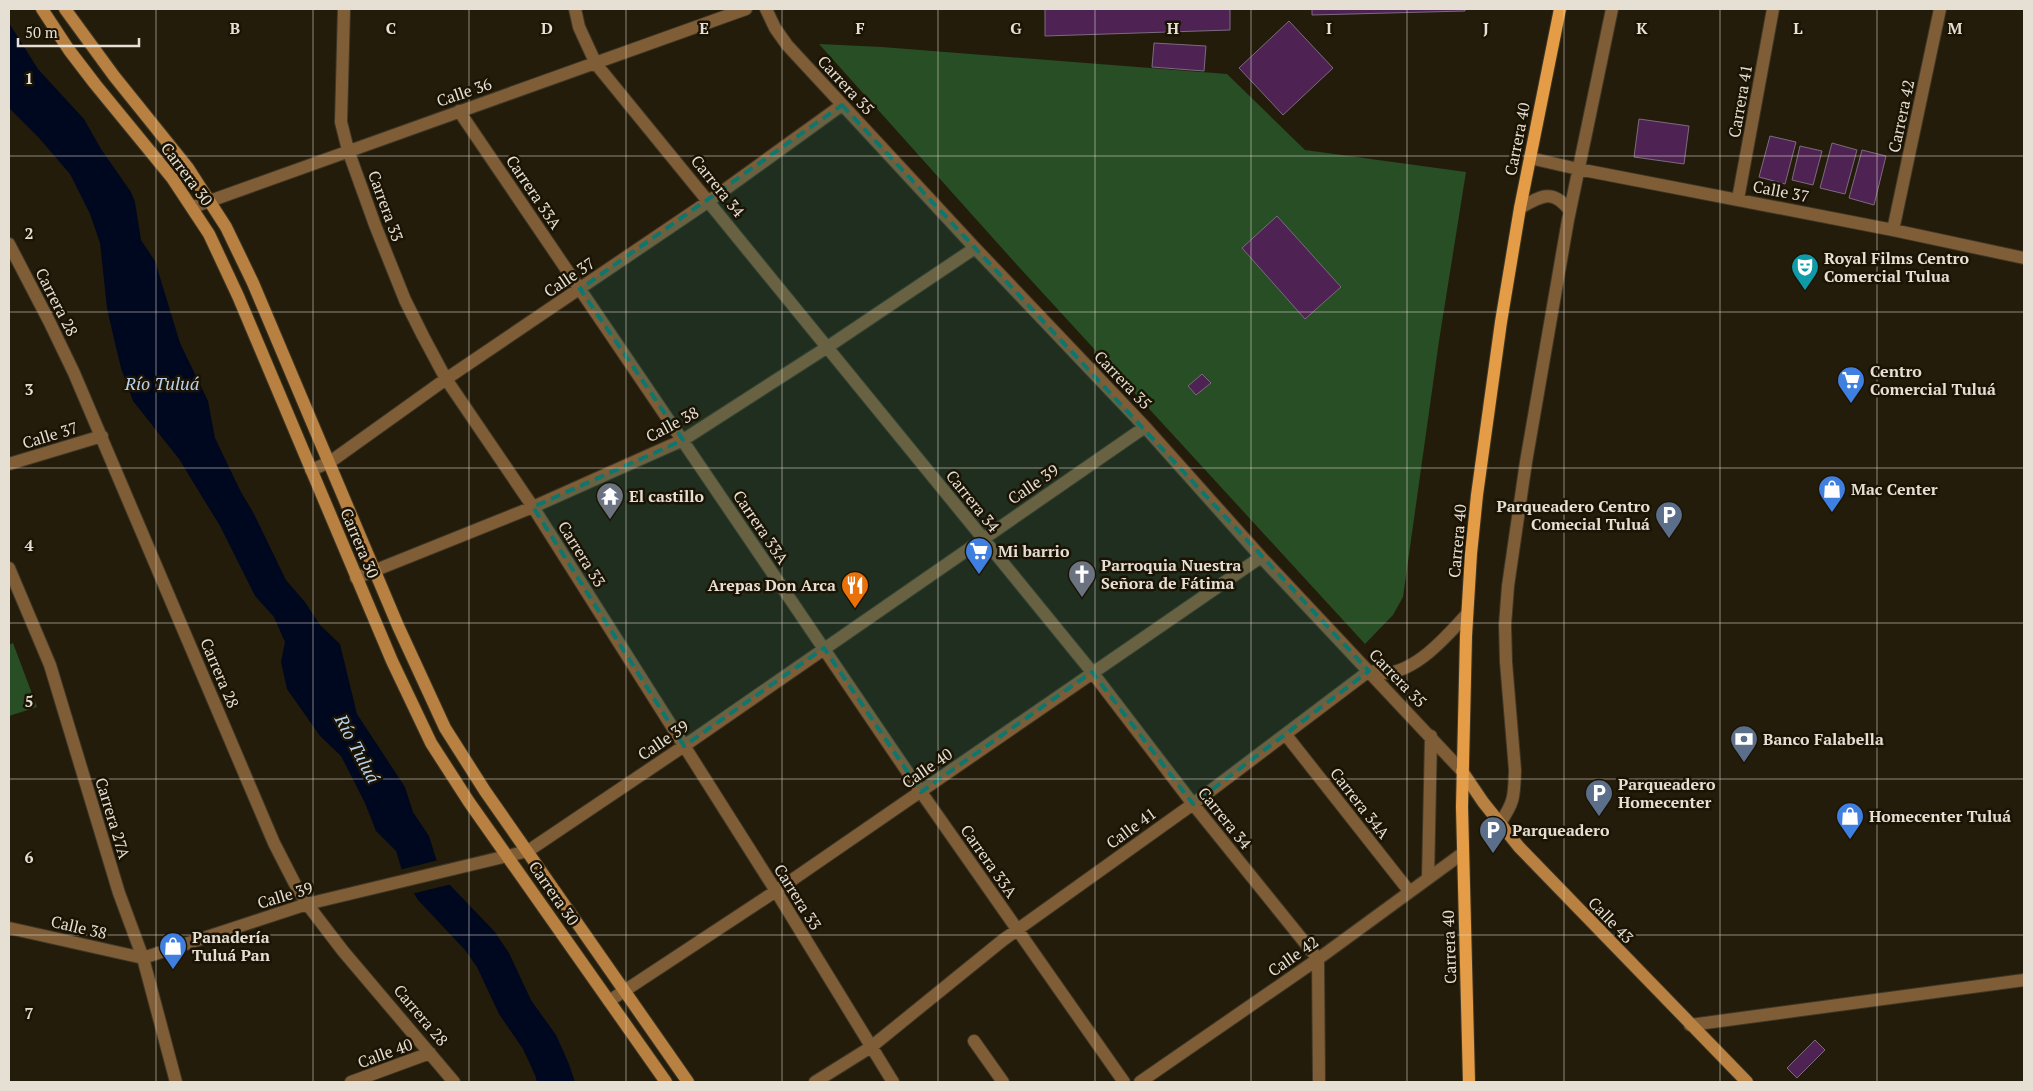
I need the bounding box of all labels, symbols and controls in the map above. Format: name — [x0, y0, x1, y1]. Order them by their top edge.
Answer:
scale bar — [18, 15, 139, 47]
text: B — [230, 17, 240, 39]
text: C — [386, 17, 396, 39]
text: D — [541, 17, 553, 39]
text: E — [699, 17, 709, 39]
text: F — [855, 17, 865, 39]
text: G — [1010, 17, 1022, 39]
text: H — [1167, 17, 1179, 39]
text: I — [1326, 17, 1332, 39]
text: J — [1483, 17, 1489, 39]
text: K — [1636, 17, 1648, 39]
text: L — [1793, 17, 1803, 39]
text: M — [1948, 17, 1963, 39]
text: 50 m — [25, 22, 58, 42]
street label: Carrera 35 — [813, 50, 879, 120]
street label: Carrera 41 — [1723, 63, 1757, 139]
text: 1 — [24, 67, 34, 89]
street label: Calle 36 — [433, 72, 495, 112]
street label: Carrera 42 — [1883, 78, 1919, 154]
street label: Carrera 40 — [1499, 101, 1535, 177]
street label: Carrera 30 — [156, 138, 218, 210]
street label: Carrera 34 — [686, 150, 750, 222]
street label: Carrera 33A — [501, 151, 567, 233]
street label: Carrera 33 — [363, 168, 409, 244]
street label: Calle 37 — [1751, 175, 1811, 207]
text: 2 — [24, 222, 34, 244]
place label: Royal Films Centro Comercial Tulua — [1824, 247, 1969, 287]
street label: Calle 37 — [539, 252, 599, 302]
theatre icon: Royal Films Centro Comercial Tulua — [1790, 252, 1820, 291]
street label: Carrera 28 — [30, 264, 84, 340]
street label: Carrera 35 — [1089, 346, 1157, 414]
place label: Centro Comercial Tuluá — [1870, 360, 1996, 400]
supermarket icon: Centro Comercial Tuluá — [1836, 365, 1866, 404]
water label: Río Tuluá — [124, 371, 200, 395]
text: 3 — [24, 378, 34, 400]
street label: Calle 38 — [642, 401, 702, 447]
street label: Calle 37 — [20, 416, 80, 454]
street label: Calle 39 — [1003, 459, 1063, 509]
street label: Carrera 34 — [941, 465, 1005, 537]
shop icon: Mac Center — [1817, 474, 1847, 513]
place label: Mac Center — [1851, 478, 1938, 500]
temple icon: El castillo — [595, 481, 625, 520]
place label: El castillo — [629, 485, 705, 507]
street label: Carrera 33A — [728, 486, 794, 568]
place label: Parqueadero Centro Comecial Tuluá — [1496, 495, 1650, 535]
parking icon: Parqueadero Centro Comecial Tuluá — [1654, 500, 1684, 539]
street label: Carrera 40 — [1443, 503, 1471, 579]
street label: Carrera 30 — [335, 505, 385, 581]
street label: Carrera 33 — [553, 517, 611, 591]
text: 4 — [24, 534, 34, 556]
supermarket icon: Mi barrio — [964, 536, 994, 575]
place label: Mi barrio — [998, 540, 1070, 562]
place label: Parroquia Nuestra Señora de Fátima — [1101, 554, 1241, 594]
church icon: Parroquia Nuestra Señora de Fátima — [1067, 559, 1097, 598]
restaurant icon: Arepas Don Arca — [840, 570, 870, 609]
place label: Arepas Don Arca — [708, 574, 836, 596]
street label: Carrera 28 — [195, 635, 245, 711]
street label: Carrera 35 — [1364, 644, 1432, 712]
text: 5 — [24, 690, 34, 712]
water label: Río Tuluá — [329, 709, 386, 787]
street label: Calle 39 — [633, 715, 693, 765]
bank icon: Banco Falabella — [1729, 724, 1759, 763]
place label: Banco Falabella — [1763, 728, 1884, 750]
street label: Calle 40 — [897, 743, 957, 793]
street label: Carrera 34A — [1325, 763, 1395, 843]
place label: Parqueadero Homecenter — [1618, 773, 1716, 813]
street label: Carrera 27A — [90, 775, 136, 861]
parking icon: Parqueadero Homecenter — [1584, 778, 1614, 817]
street label: Carrera 34 — [1193, 782, 1257, 854]
shop icon: Homecenter Tuluá — [1835, 801, 1865, 840]
street label: Calle 41 — [1101, 802, 1161, 854]
place label: Homecenter Tuluá — [1869, 805, 2011, 827]
parking icon: Parqueadero — [1478, 815, 1508, 854]
place label: Parqueadero — [1512, 819, 1610, 841]
street label: Carrera 33A — [956, 820, 1022, 902]
text: 6 — [24, 846, 34, 868]
street label: Carrera 30 — [524, 856, 584, 930]
street label: Carrera 33 — [769, 860, 827, 934]
street label: Calle 39 — [255, 876, 315, 914]
street label: Calle 43 — [1583, 892, 1639, 948]
street label: Calle 38 — [49, 910, 109, 944]
street label: Carrera 40 — [1437, 910, 1461, 984]
place label: Panadería Tuluá Pan — [192, 926, 271, 966]
shop icon: Panadería Tuluá Pan — [158, 931, 188, 970]
street label: Calle 42 — [1263, 931, 1323, 981]
street label: Carrera 28 — [389, 980, 453, 1050]
text: 7 — [24, 1002, 34, 1024]
street label: Calle 40 — [354, 1033, 416, 1073]

